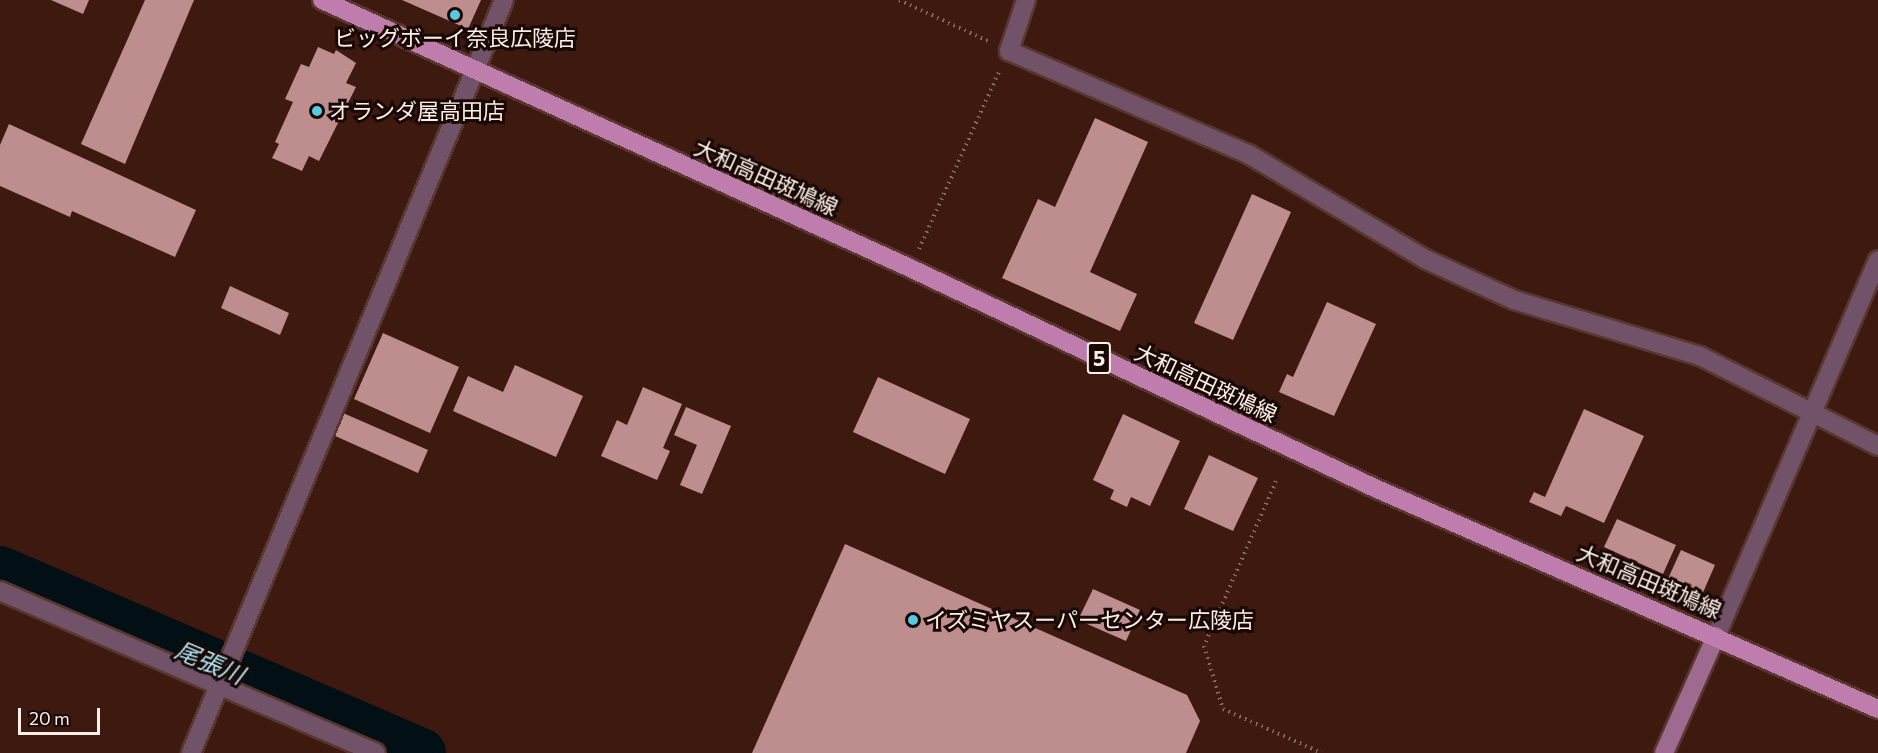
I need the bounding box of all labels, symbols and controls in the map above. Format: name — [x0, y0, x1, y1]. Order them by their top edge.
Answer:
marker: ビッグボーイ奈良広陵店 — [448, 8, 462, 22]
place label: ビッグボーイ奈良広陵店 — [334, 25, 576, 51]
place label: オランダ屋高田店 — [329, 98, 505, 124]
marker: オランダ屋高田店 — [310, 104, 324, 118]
street label: 大和高田斑鳩線 — [690, 134, 842, 220]
street label: 大和高田斑鳩線 — [1131, 338, 1281, 428]
road number: 5 — [1086, 340, 1112, 376]
street label: 大和高田斑鳩線 — [1573, 539, 1725, 623]
place label: イズミヤスーパーセンター広陵店 — [925, 607, 1255, 633]
marker: イズミヤスーパーセンター広陵店 — [906, 613, 920, 627]
water label: 尾張川 — [171, 635, 249, 689]
scale bar — [21, 696, 104, 734]
text: 20 m — [29, 707, 70, 729]

